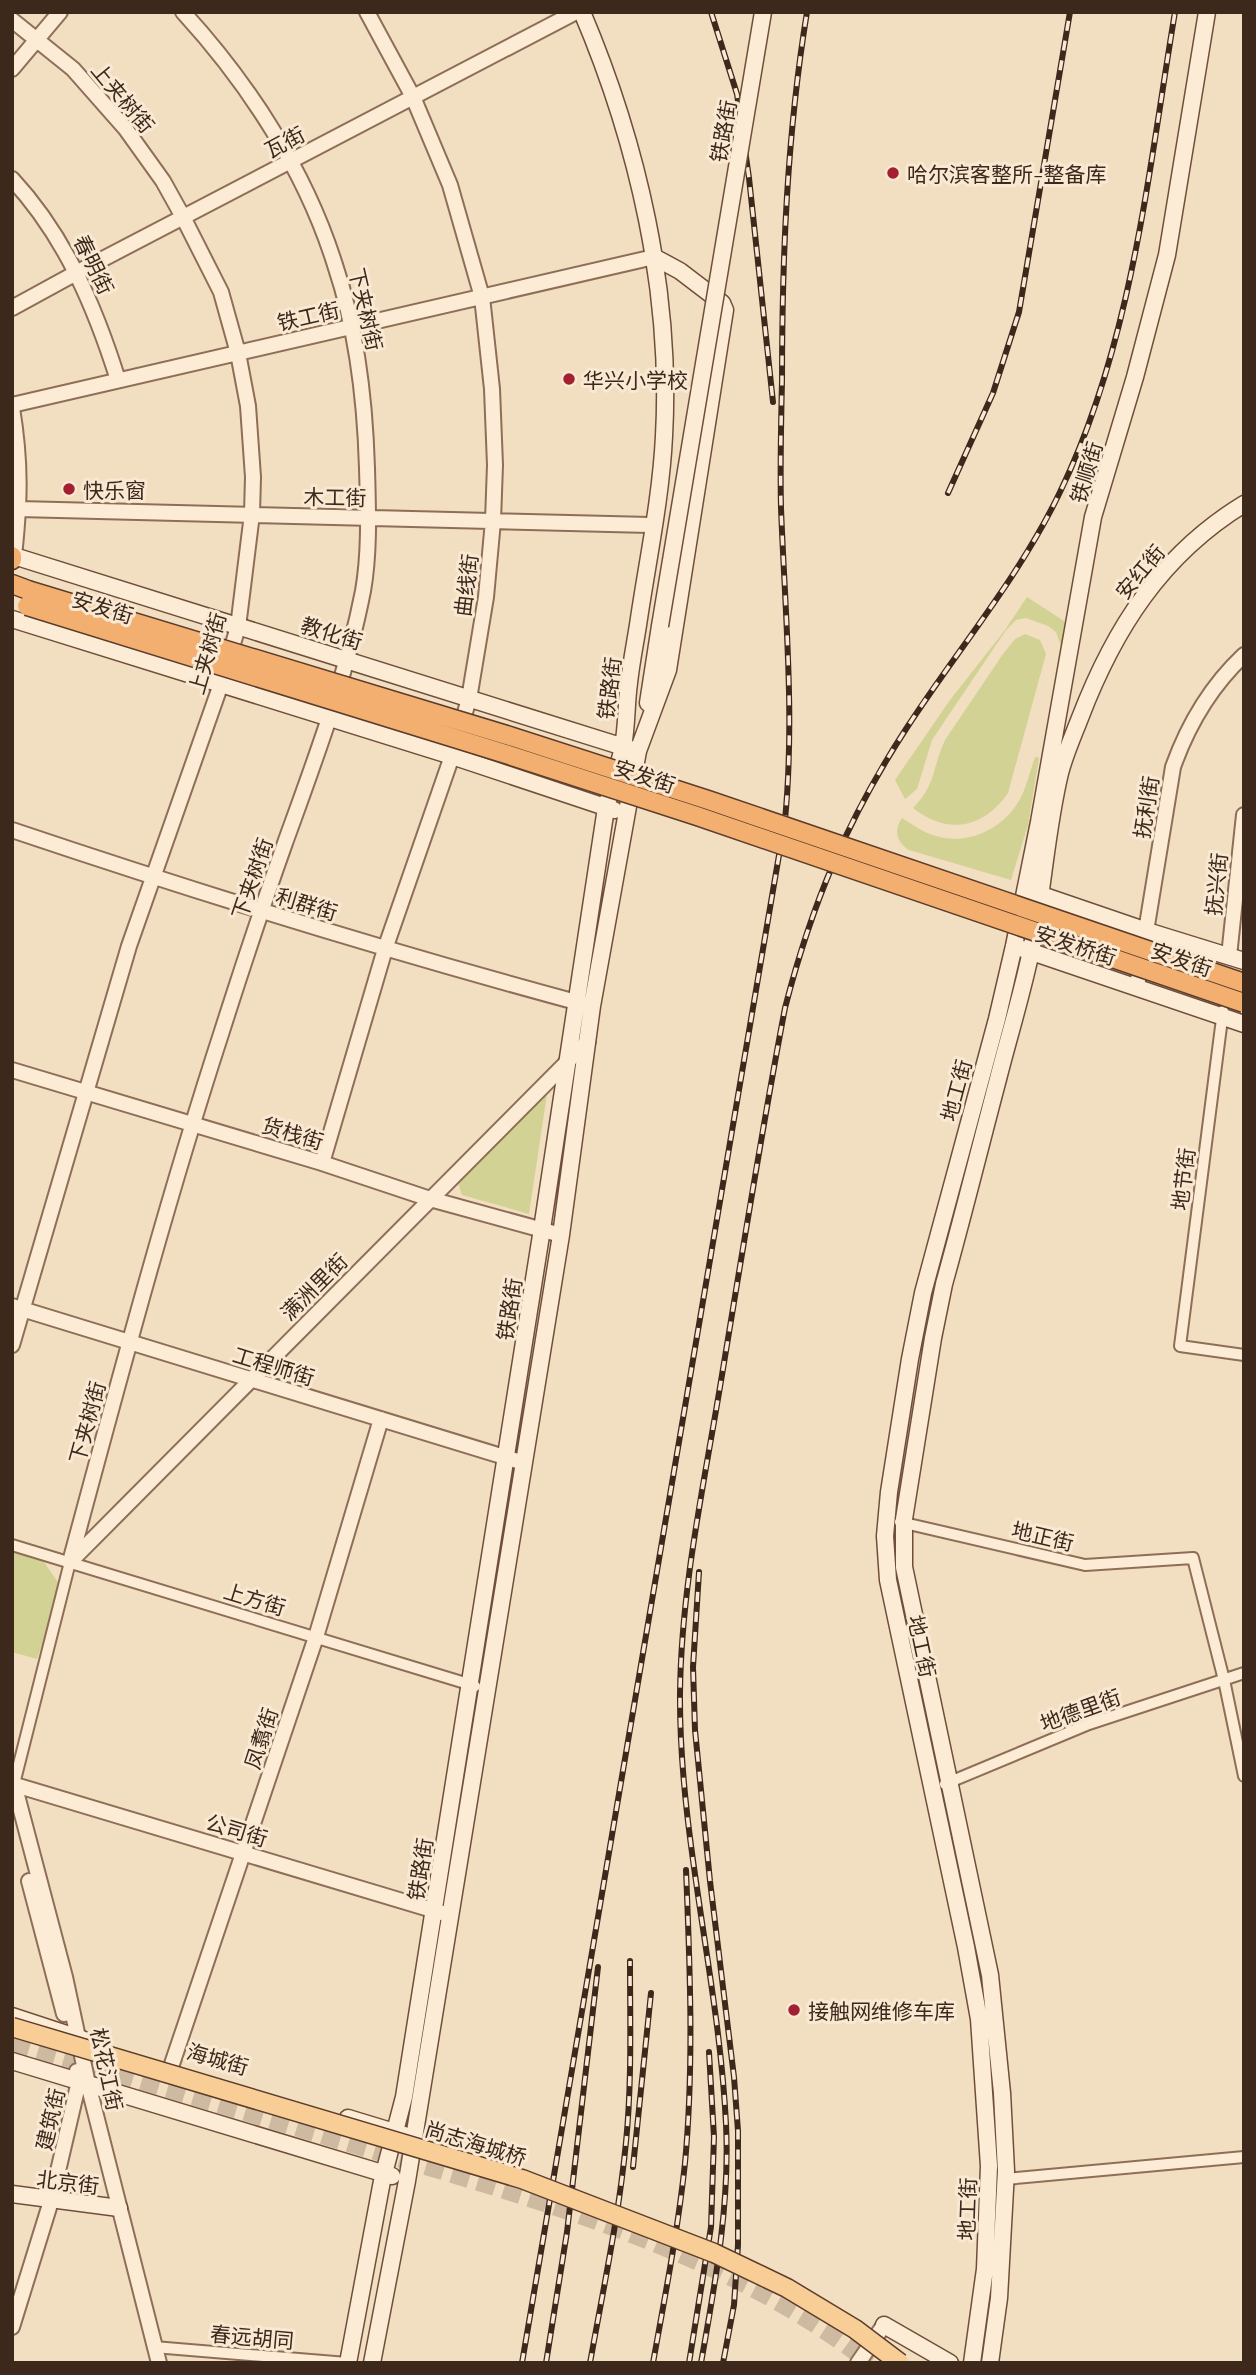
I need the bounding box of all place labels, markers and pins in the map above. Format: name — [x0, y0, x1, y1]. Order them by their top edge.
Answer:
place label: 哈尔滨客整所-整备库 — [907, 159, 1106, 187]
marker: 哈尔滨客整所-整备库 — [885, 165, 901, 181]
place label: 华兴小学校 — [583, 365, 688, 393]
marker: 华兴小学校 — [561, 371, 577, 387]
place label: 快乐窗 — [83, 475, 146, 503]
marker: 快乐窗 — [61, 481, 77, 497]
place label: 接触网维修车库 — [808, 1996, 955, 2024]
marker: 接触网维修车库 — [786, 2002, 802, 2018]

